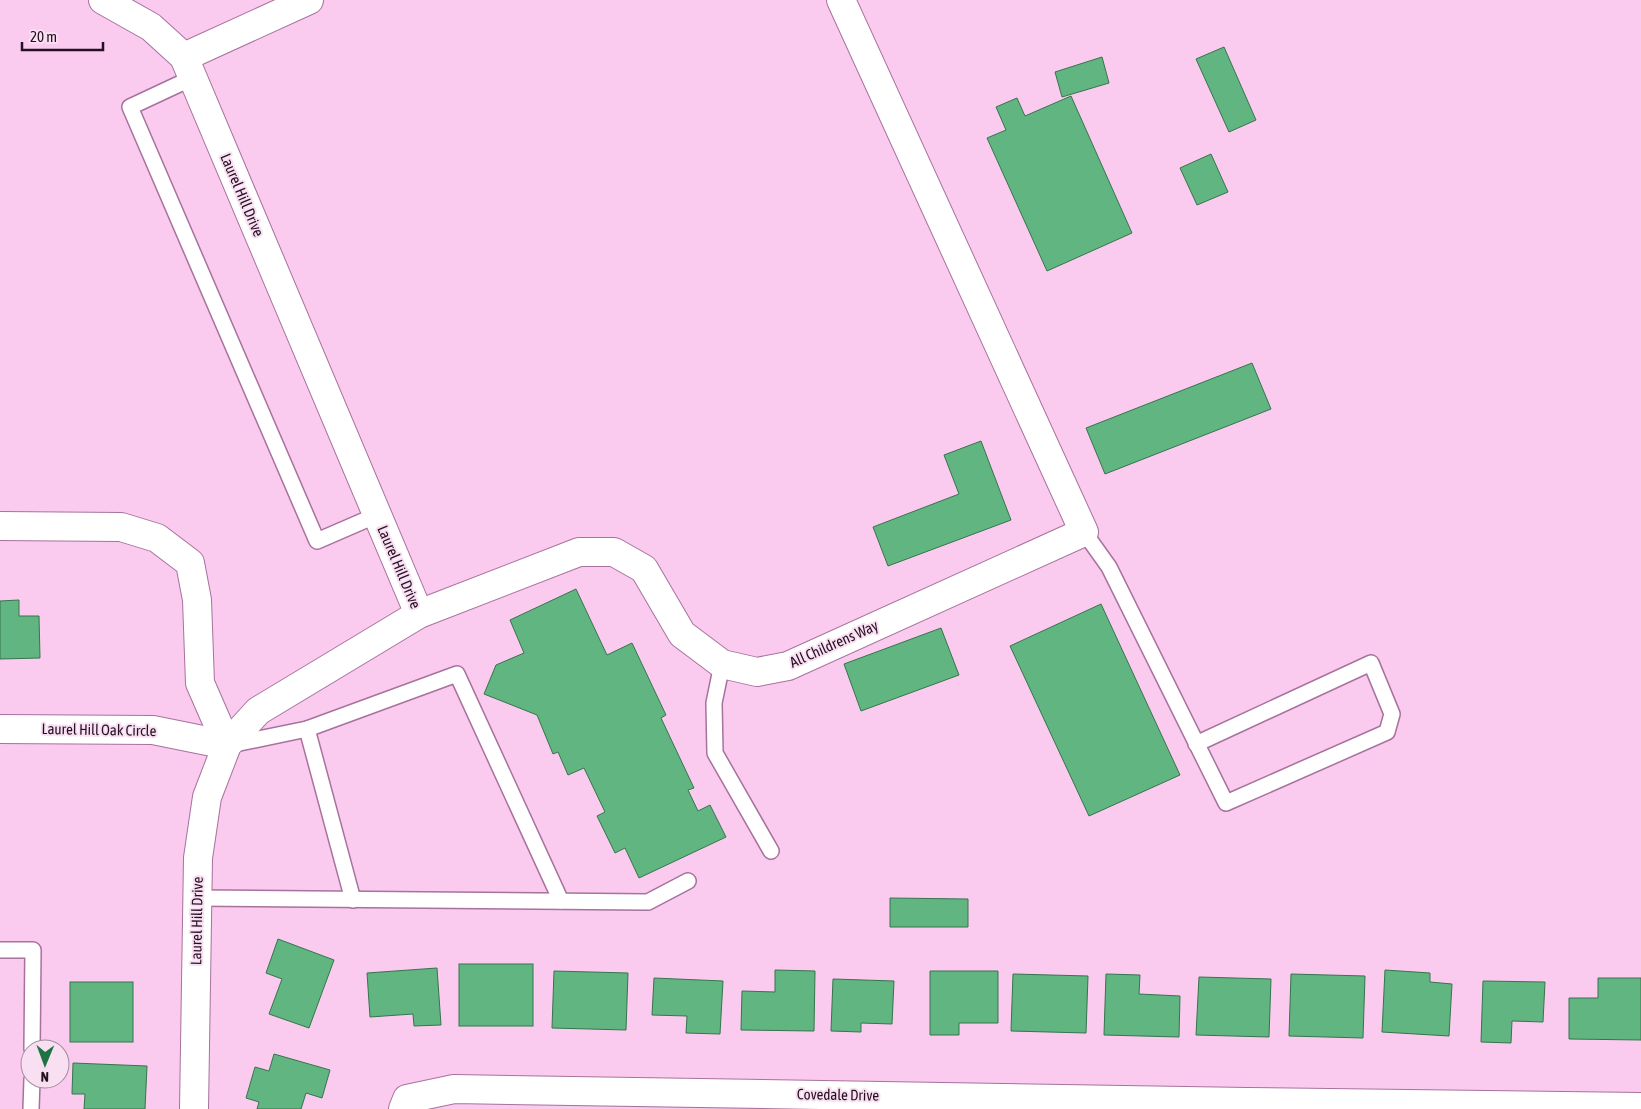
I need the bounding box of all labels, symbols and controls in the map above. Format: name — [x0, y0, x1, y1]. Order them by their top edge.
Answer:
scale bar — [22, 20, 104, 52]
text: 20 m — [30, 28, 57, 45]
street label: Laurel Hill Drive — [217, 151, 268, 239]
street label: Laurel Hill Drive — [374, 523, 425, 611]
street label: All Childrens Way — [787, 616, 881, 671]
street label: Laurel Hill Oak Circle — [42, 720, 157, 739]
street label: Laurel Hill Drive — [187, 876, 206, 965]
north arrow — [20, 1039, 70, 1089]
text: N — [41, 1069, 49, 1085]
street label: Covedale Drive — [797, 1085, 879, 1104]

